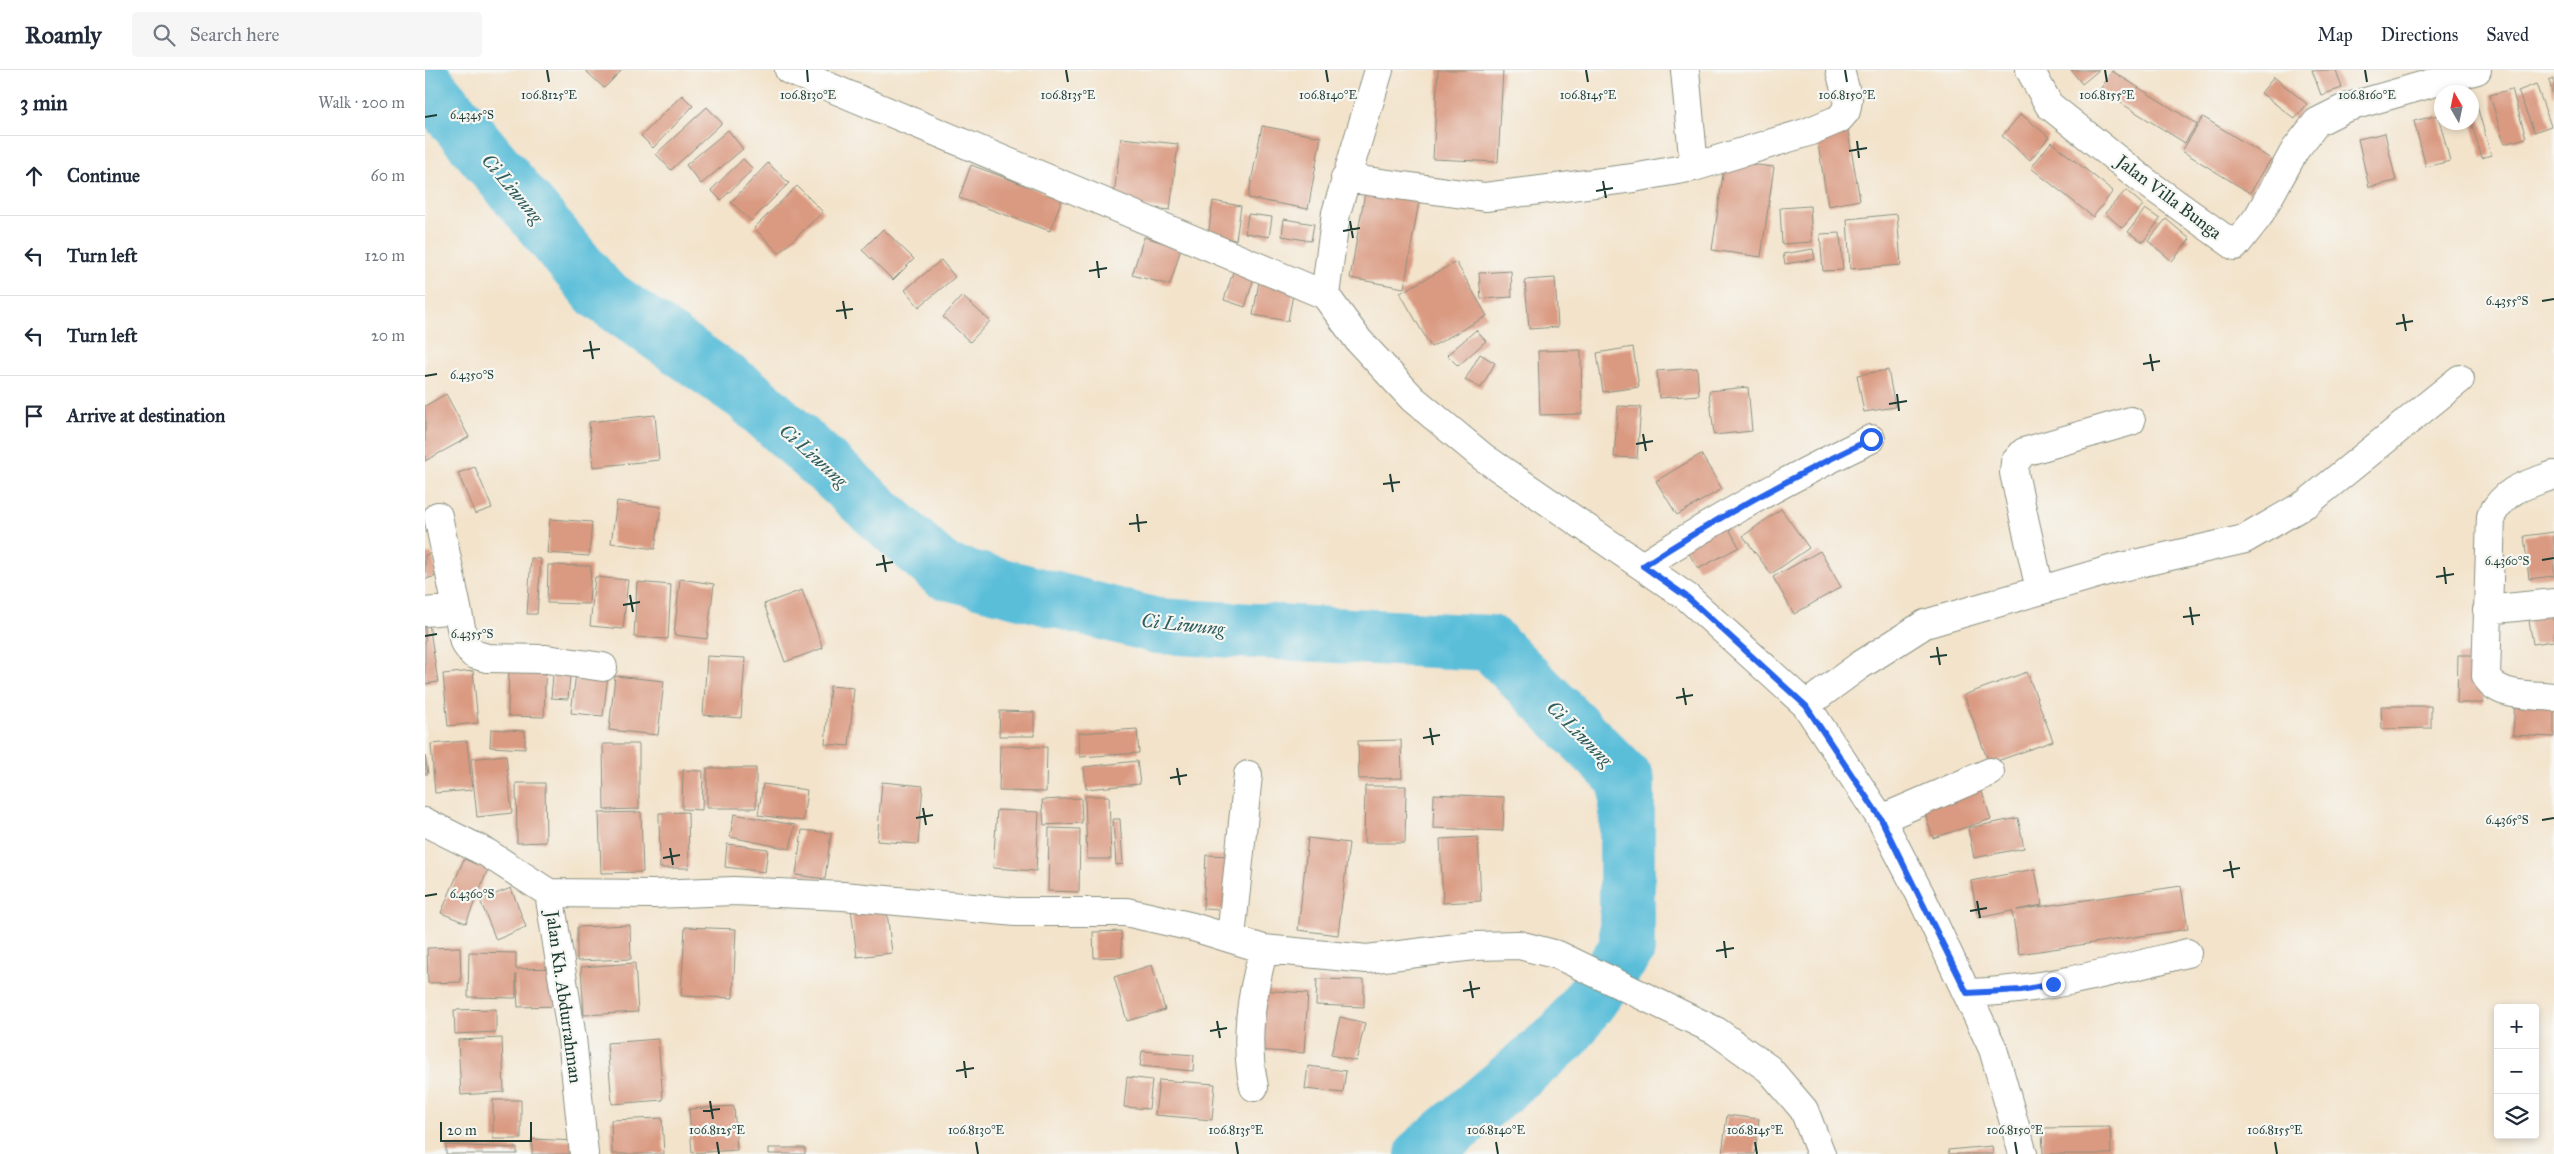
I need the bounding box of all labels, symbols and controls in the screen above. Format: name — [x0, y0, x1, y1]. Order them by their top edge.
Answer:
search box — [132, 12, 482, 57]
text: Roamly — [25, 20, 102, 50]
icon: search — [150, 21, 178, 49]
text: Search here — [190, 23, 280, 46]
text: Map — [2317, 24, 2353, 46]
text: Directions — [2381, 24, 2458, 46]
text: Saved — [2486, 24, 2529, 46]
north arrow — [2434, 85, 2479, 130]
text: 106.8125°E — [521, 88, 577, 102]
text: 106.8130°E — [780, 88, 836, 102]
text: 106.8135°E — [1041, 88, 1096, 102]
text: 106.8140°E — [1299, 88, 1357, 102]
text: 106.8145°E — [1560, 88, 1617, 102]
text: 106.8150°E — [1819, 88, 1876, 102]
text: 106.8155°E — [2079, 88, 2135, 102]
text: 106.8160°E — [2338, 88, 2396, 102]
text: 3 min — [20, 90, 68, 116]
text: Walk · 200 m — [318, 93, 405, 112]
text: 6.4345°S — [450, 108, 494, 122]
water label: Ci Liwung — [477, 149, 549, 229]
street label: Jalan Villa Bunga — [2110, 149, 2226, 245]
icon: ahead — [20, 162, 48, 190]
text: Continue — [67, 164, 140, 187]
text: 60 m — [371, 166, 405, 185]
icon: left — [20, 242, 48, 270]
text: Turn left — [67, 244, 137, 267]
text: 120 m — [365, 246, 405, 265]
text: 6.4355°S — [2486, 294, 2528, 308]
icon: left — [20, 322, 48, 350]
text: Turn left — [67, 324, 137, 347]
text: 20 m — [371, 326, 405, 345]
text: 6.4350°S — [450, 368, 494, 382]
icon: arrive — [20, 402, 48, 430]
text: Arrive at destination — [67, 404, 225, 427]
water label: Ci Liwung — [775, 419, 854, 493]
route start — [1860, 428, 1883, 451]
text: 6.4360°S — [2485, 554, 2529, 568]
water label: Ci Liwung — [1140, 609, 1227, 640]
text: 6.4355°S — [451, 627, 493, 641]
water label: Ci Liwung — [1542, 696, 1619, 772]
text: 6.4365°S — [2485, 813, 2529, 827]
text: 6.4360°S — [450, 887, 494, 901]
street label: Jalan Kh. Abdurrahman — [540, 907, 587, 1085]
route end — [2042, 973, 2065, 996]
map controls — [2494, 1004, 2539, 1139]
button: + — [2494, 1004, 2539, 1049]
button: − — [2494, 1049, 2539, 1094]
button: layers — [2494, 1094, 2539, 1139]
scale bar — [440, 1119, 533, 1142]
text: 20 m — [447, 1122, 477, 1139]
text: 106.8125°E — [689, 1123, 745, 1137]
text: 106.8130°E — [948, 1123, 1004, 1137]
text: 106.8135°E — [1209, 1123, 1264, 1137]
text: 106.8140°E — [1467, 1123, 1525, 1137]
text: 106.8145°E — [1727, 1123, 1784, 1137]
text: 106.8150°E — [1987, 1123, 2044, 1137]
text: 106.8155°E — [2247, 1123, 2303, 1137]

